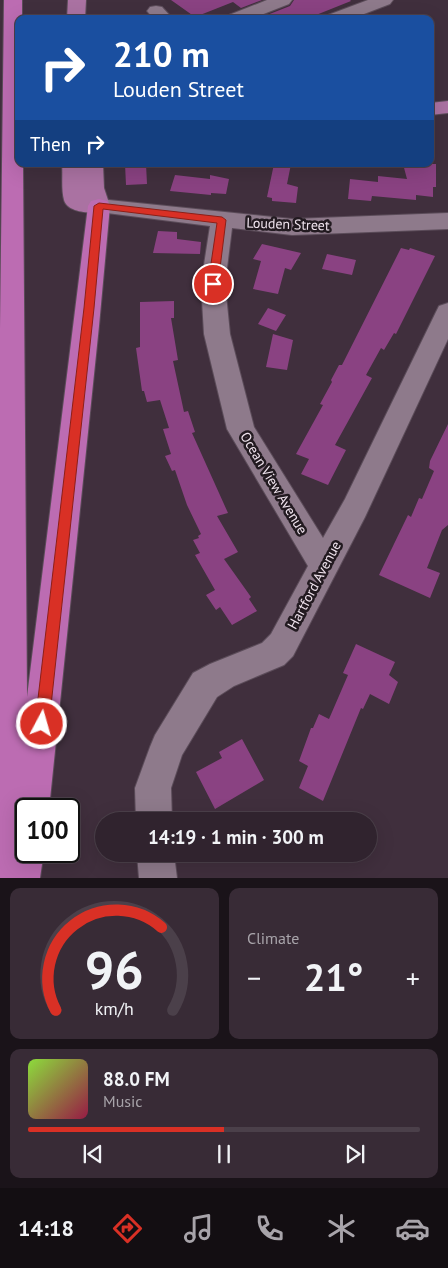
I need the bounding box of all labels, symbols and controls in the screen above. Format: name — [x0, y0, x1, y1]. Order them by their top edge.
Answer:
text: 210 m — [113, 31, 210, 77]
icon: right — [30, 35, 95, 100]
text: Louden Street — [113, 75, 244, 103]
icon: right — [81, 130, 109, 158]
text: Then — [30, 132, 71, 156]
street label: Louden Street — [246, 214, 330, 234]
pin — [192, 263, 234, 305]
icon: arrive — [199, 270, 227, 298]
street label: Ocean View Avenue — [236, 429, 312, 537]
street label: Hartford Avenue — [283, 538, 345, 632]
position arrow — [15, 697, 67, 749]
speed limit sign: 100 — [15, 798, 80, 863]
text: 14:19 · 1 min · 300 m — [148, 825, 324, 849]
text: Climate — [247, 928, 299, 948]
text: 96 — [85, 936, 144, 1003]
text: 21° — [304, 952, 363, 1001]
text: − — [247, 959, 261, 996]
text: + — [406, 959, 420, 996]
text: km/h — [95, 997, 134, 1020]
text: 88.0 FM — [103, 1067, 170, 1091]
text: Music — [103, 1091, 143, 1111]
icon: previous — [79, 1140, 107, 1168]
icon: pause — [210, 1140, 238, 1168]
icon: next — [341, 1140, 369, 1168]
icon: directions — [110, 1211, 145, 1246]
icon: music — [181, 1211, 216, 1246]
icon: phone — [252, 1211, 287, 1246]
icon: climate — [324, 1211, 359, 1246]
icon: car — [395, 1211, 430, 1246]
text: 14:18 — [18, 1214, 74, 1242]

